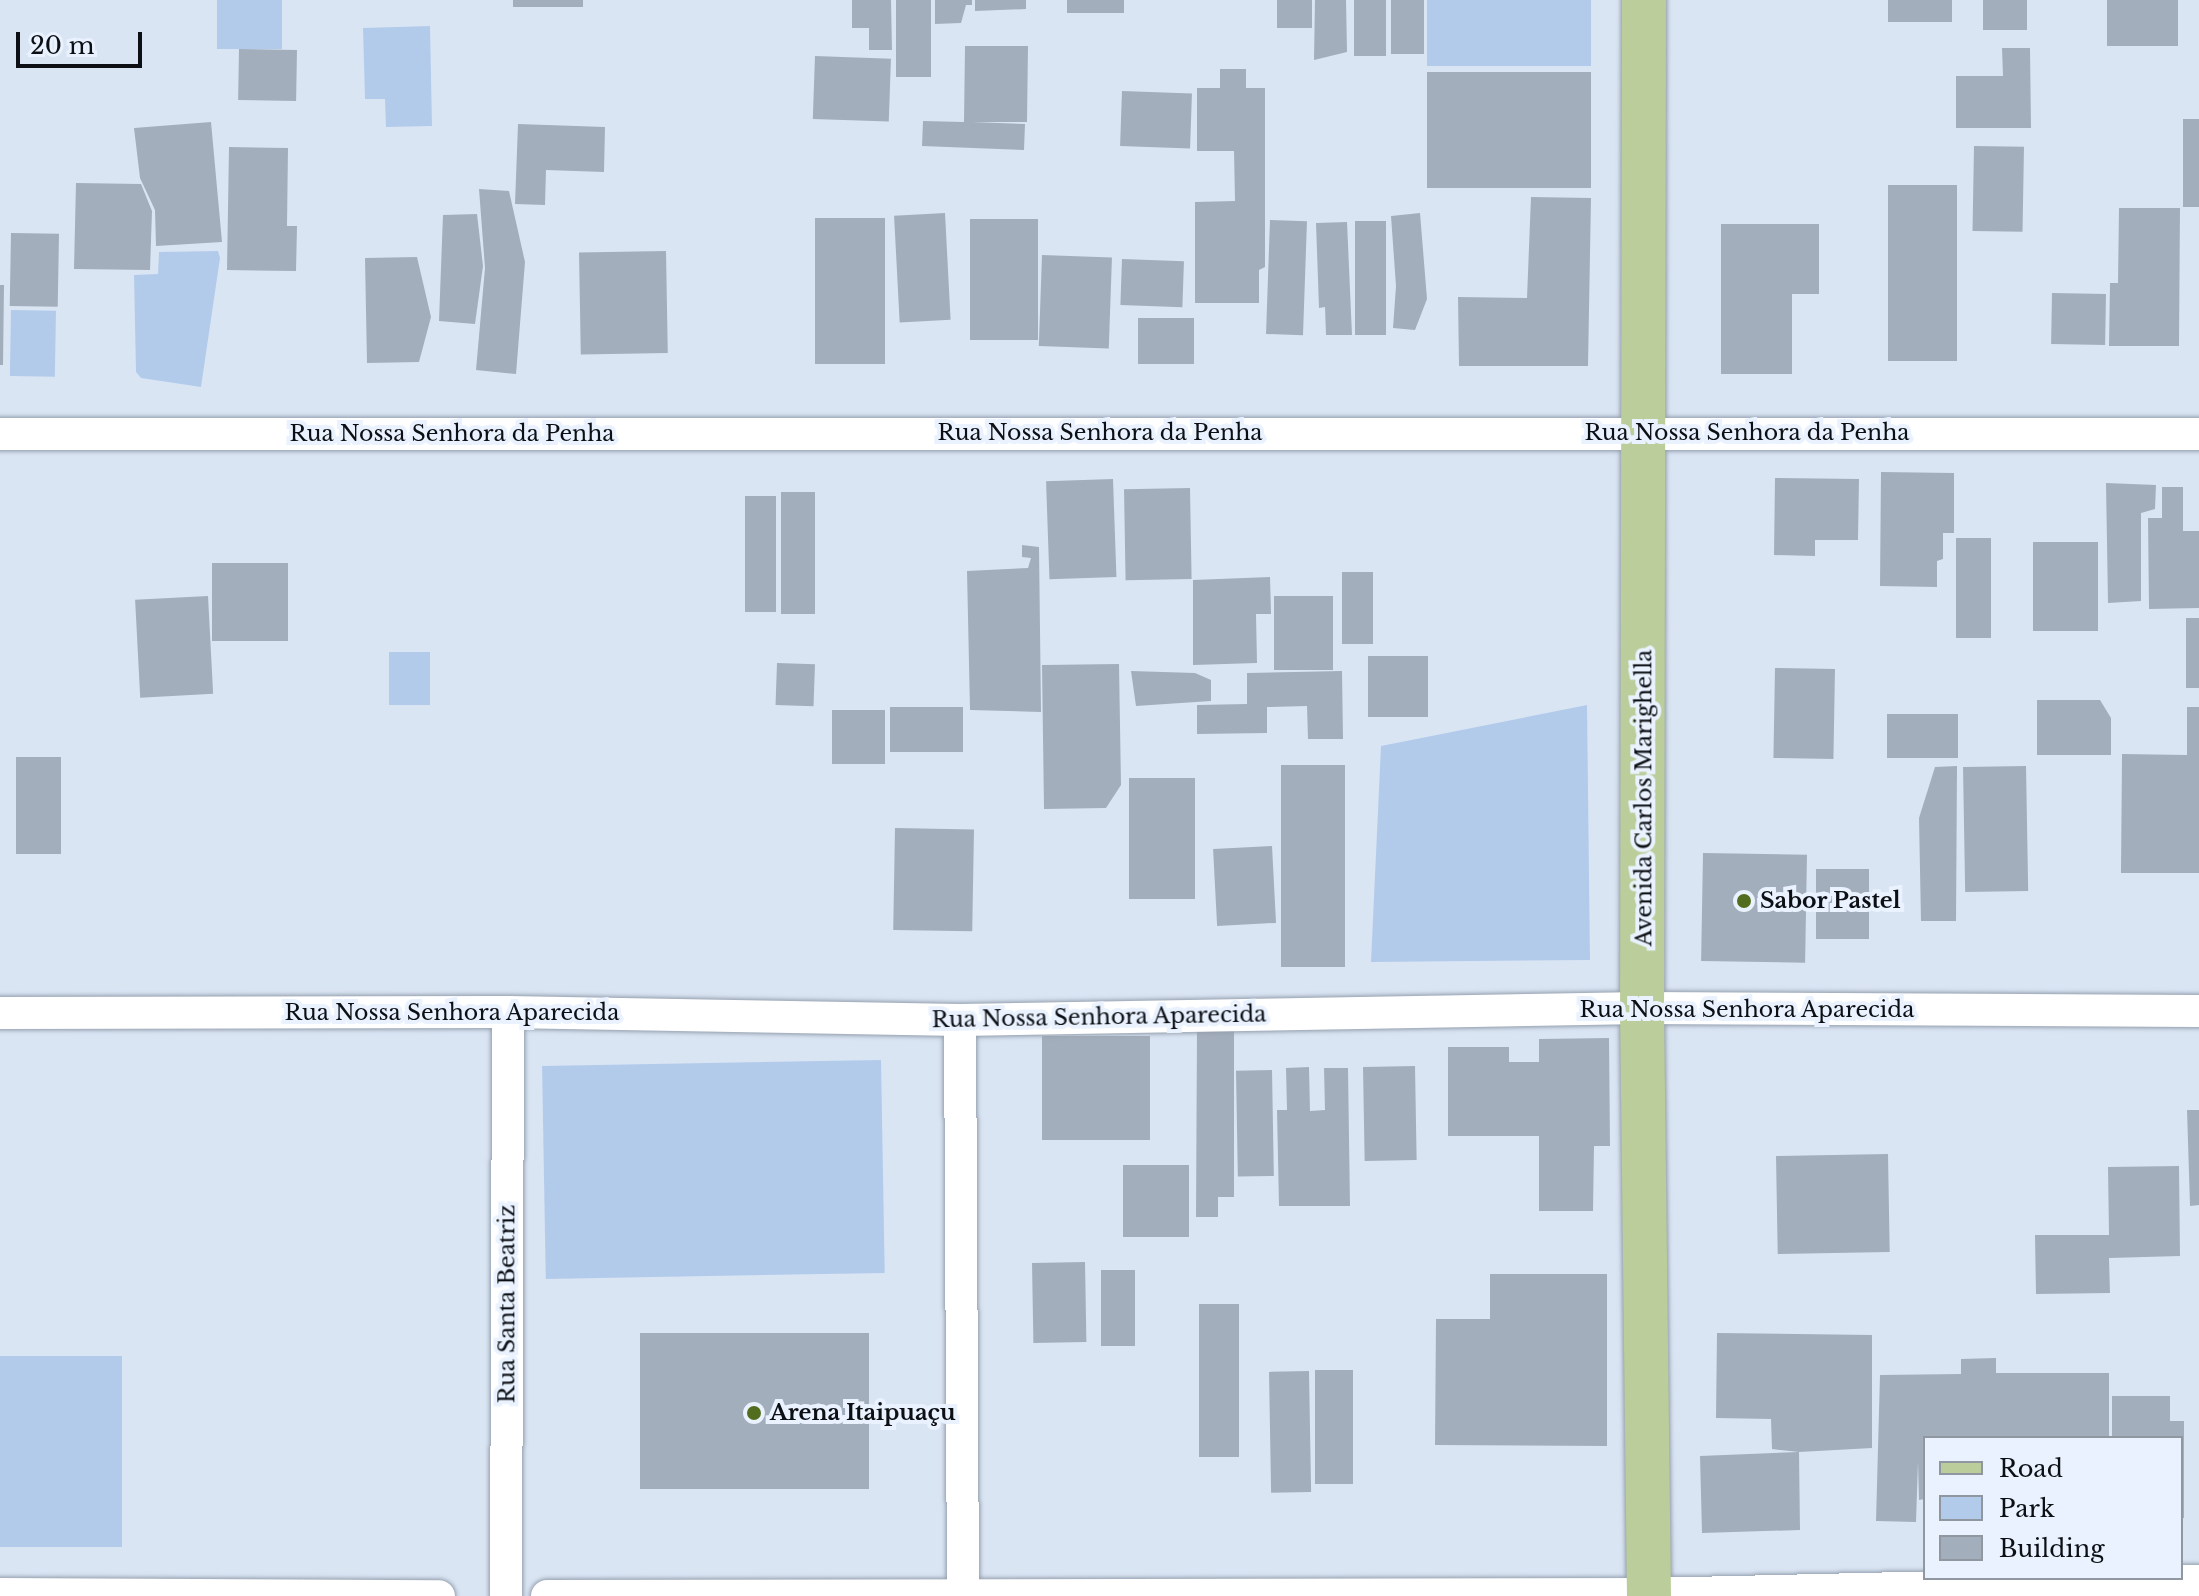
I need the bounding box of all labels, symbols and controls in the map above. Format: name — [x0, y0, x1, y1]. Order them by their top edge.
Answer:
scale bar — [20, 16, 146, 66]
text: 20 m — [30, 31, 95, 60]
street label: Rua Nossa Senhora da Penha — [937, 420, 1263, 446]
street label: Rua Nossa Senhora da Penha — [1584, 420, 1910, 446]
street label: Rua Nossa Senhora da Penha — [289, 421, 615, 447]
street label: Avenida Carlos Marighella — [1631, 649, 1657, 947]
place label: Sabor Pastel — [1760, 888, 1901, 914]
marker: Sabor Pastel — [1735, 892, 1753, 910]
street label: Rua Nossa Senhora Aparecida — [1579, 997, 1915, 1023]
street label: Rua Nossa Senhora Aparecida — [284, 1000, 620, 1026]
street label: Rua Nossa Senhora Aparecida — [931, 1001, 1267, 1033]
street label: Rua Santa Beatriz — [494, 1204, 520, 1404]
place label: Arena Itaipuaçu — [770, 1400, 956, 1426]
marker: Arena Itaipuaçu — [745, 1404, 763, 1422]
legend — [1923, 1436, 2183, 1580]
text: Road — [1999, 1454, 2063, 1483]
text: Park — [1999, 1494, 2055, 1523]
text: Building — [1999, 1534, 2105, 1563]

